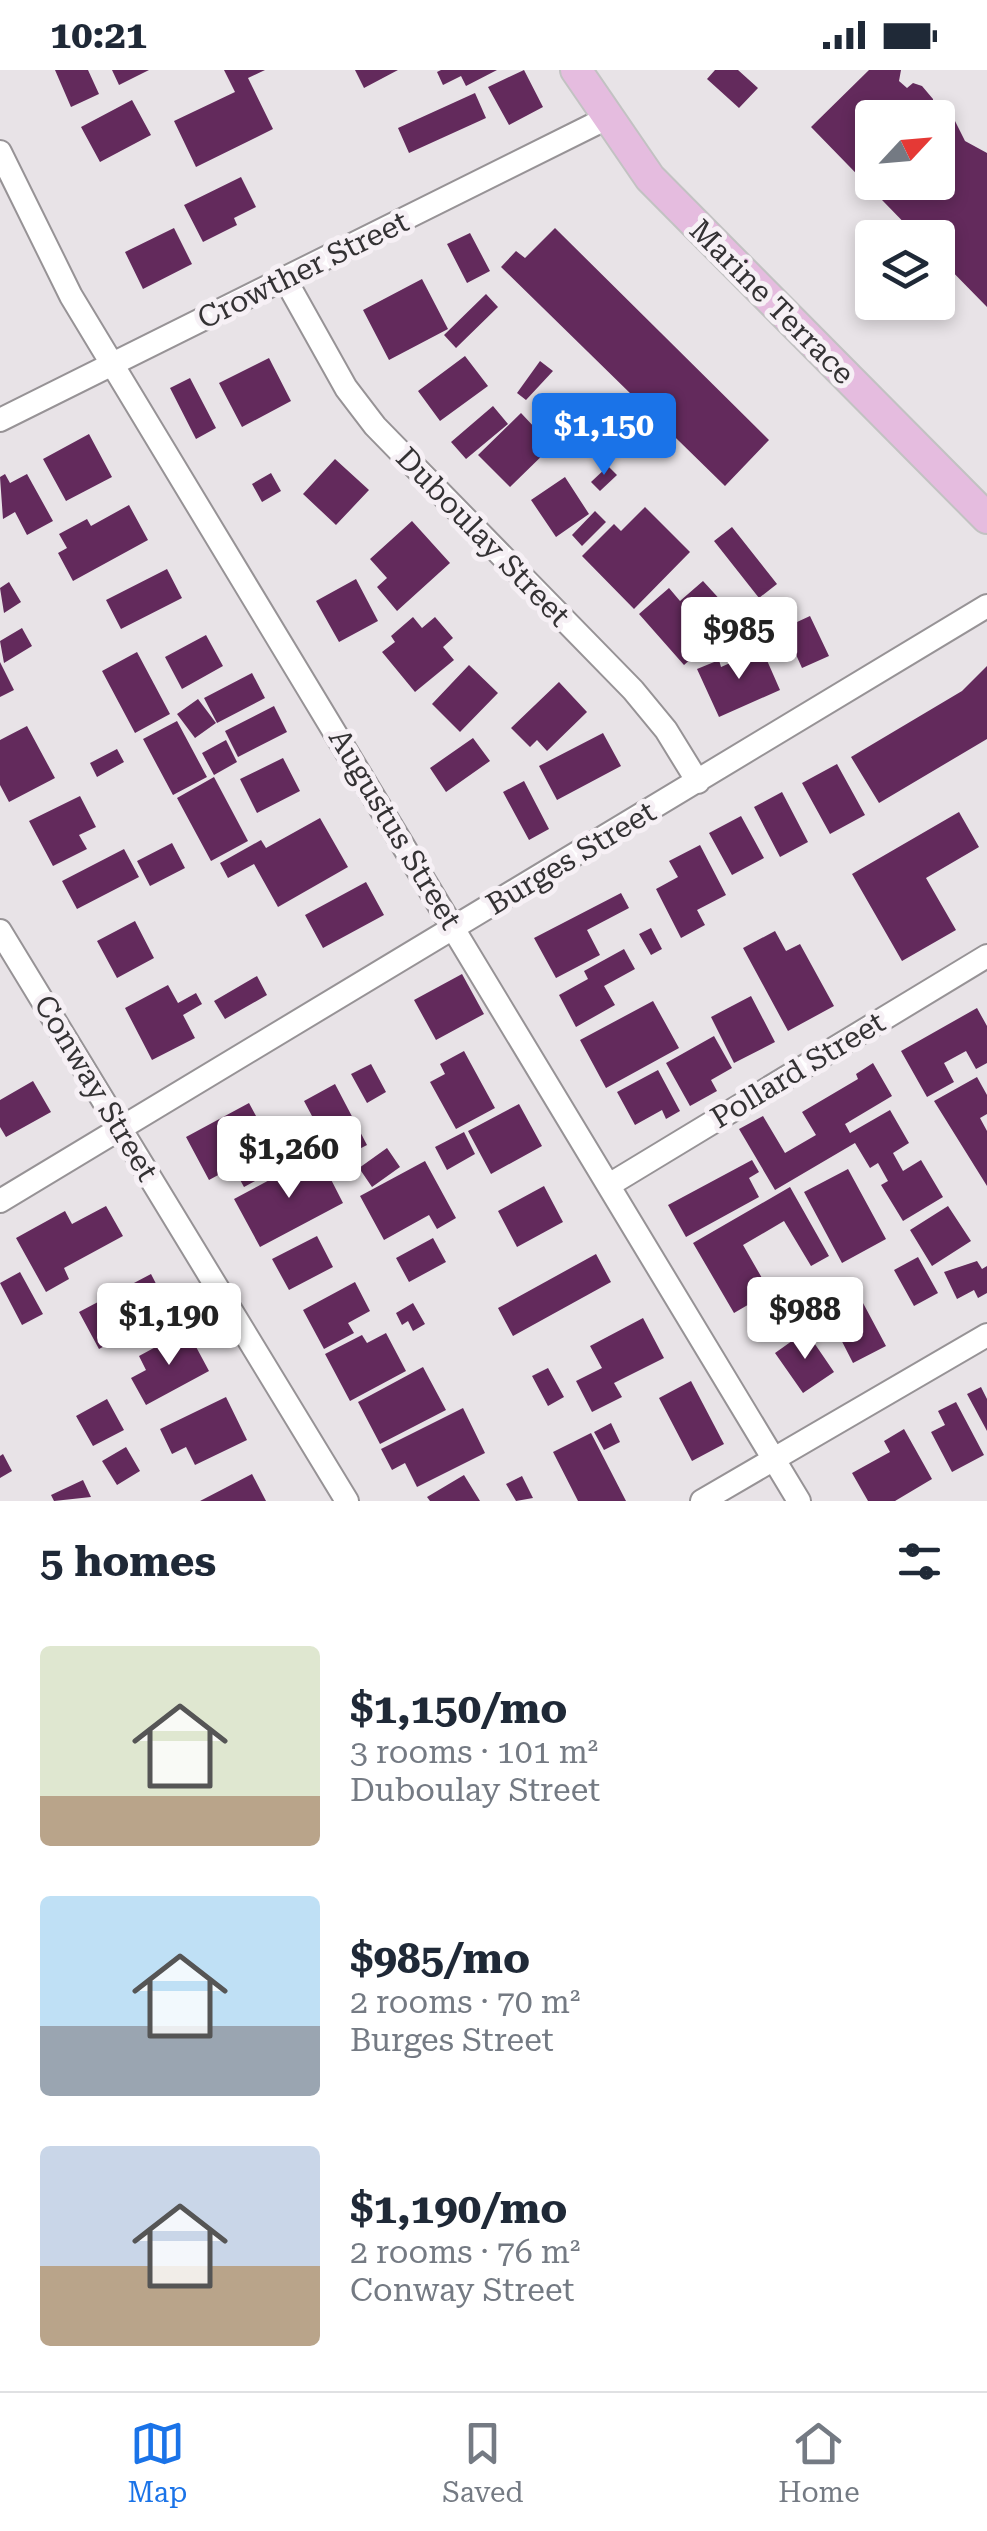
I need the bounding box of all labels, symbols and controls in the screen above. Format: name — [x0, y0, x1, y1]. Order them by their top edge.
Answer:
text: 10:21 — [50, 13, 147, 57]
north arrow — [855, 100, 955, 200]
map controls — [855, 100, 955, 320]
street label: Crowther Street — [192, 203, 414, 336]
street label: Marine Terrace — [683, 212, 862, 391]
button: layers — [855, 220, 955, 320]
pin: $1,150 — [523, 393, 685, 478]
text: $1,150 — [554, 406, 654, 444]
street label: Duboulay Street — [389, 440, 577, 633]
pin: $985 — [680, 597, 798, 682]
text: $985 — [703, 610, 775, 648]
street label: Augustus Street — [322, 722, 469, 935]
street label: Burges Street — [480, 793, 662, 922]
street label: Conway Street — [27, 989, 166, 1187]
street label: Pollard Street — [704, 1004, 891, 1135]
pin: $1,260 — [208, 1116, 370, 1201]
text: $1,260 — [239, 1129, 339, 1167]
pin: $988 — [746, 1277, 864, 1362]
pin: $1,190 — [88, 1283, 250, 1368]
text: $988 — [769, 1290, 841, 1328]
text: $1,190 — [119, 1296, 219, 1334]
icon: filters — [892, 1534, 947, 1589]
text: 5 homes — [40, 1537, 216, 1586]
text: $1,150/mo — [350, 1684, 567, 1733]
icon: home — [120, 1686, 240, 1806]
text: 3 rooms · 101 m² — [350, 1733, 598, 1771]
text: Duboulay Street — [350, 1771, 600, 1809]
text: $985/mo — [350, 1934, 530, 1983]
icon: home — [120, 1936, 240, 2056]
text: 2 rooms · 70 m² — [350, 1983, 580, 2021]
text: Burges Street — [350, 2021, 554, 2059]
text: $1,190/mo — [350, 2184, 567, 2233]
icon: home — [120, 2186, 240, 2306]
text: 2 rooms · 76 m² — [350, 2233, 580, 2271]
text: Conway Street — [350, 2271, 574, 2309]
tab: Map — [127, 2416, 187, 2509]
tab: Saved — [442, 2416, 523, 2509]
tab: Home — [778, 2416, 860, 2509]

